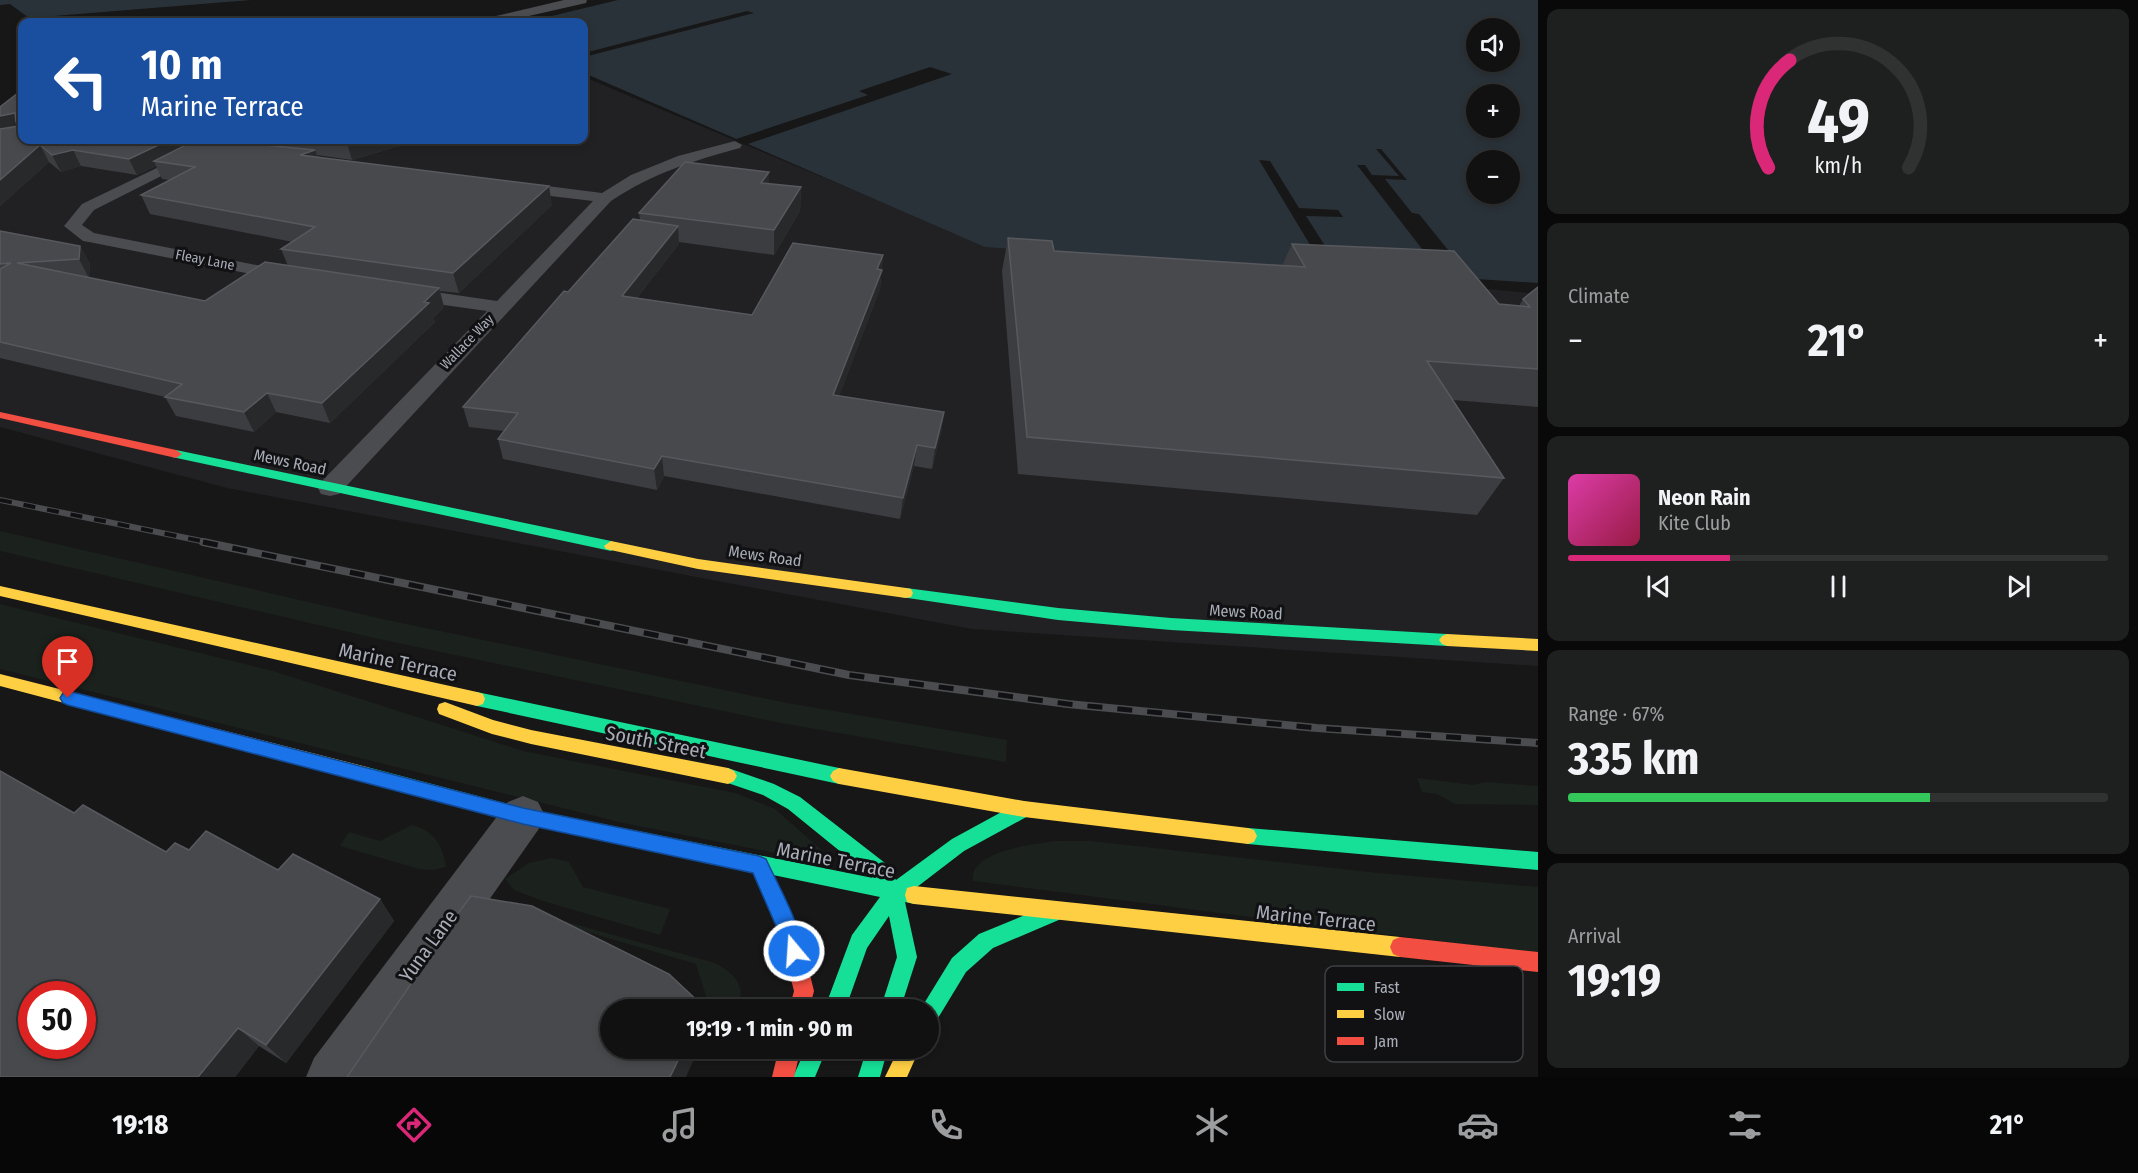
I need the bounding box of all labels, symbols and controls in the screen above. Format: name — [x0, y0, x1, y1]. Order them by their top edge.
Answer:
map controls — [1466, 18, 1520, 204]
button: sound — [1466, 18, 1520, 72]
text: 10 m — [141, 40, 222, 90]
icon: left — [42, 42, 120, 120]
button: + — [1466, 84, 1520, 138]
text: 49 — [1806, 84, 1870, 159]
text: Marine Terrace — [141, 91, 304, 123]
button: − — [1466, 150, 1520, 204]
text: km/h — [1814, 154, 1862, 180]
street label: Fleay Lane — [174, 246, 236, 274]
text: Climate — [1568, 284, 1630, 308]
street label: Wallace Way — [437, 310, 498, 373]
text: 21° — [1808, 314, 1868, 368]
text: − — [1568, 321, 1583, 361]
text: + — [2093, 321, 2108, 361]
street label: Mews Road — [252, 445, 328, 479]
text: Neon Rain — [1658, 484, 1751, 511]
text: Kite Club — [1658, 511, 1731, 535]
street label: Mews Road — [727, 541, 803, 571]
icon: previous — [1642, 570, 1675, 603]
icon: pause — [1822, 570, 1855, 603]
icon: next — [2002, 570, 2035, 603]
street label: Mews Road — [1209, 601, 1283, 623]
pin — [42, 636, 93, 698]
street label: Marine Terrace — [337, 638, 459, 686]
icon: arrive — [51, 645, 84, 678]
text: Range · 67% — [1568, 702, 1664, 726]
street label: South Street — [604, 721, 709, 764]
text: 335 km — [1568, 732, 1699, 786]
street label: Marine Terrace — [775, 837, 897, 883]
street label: Marine Terrace — [1255, 900, 1377, 936]
street label: Yuna Lane — [394, 905, 462, 987]
position arrow — [762, 919, 826, 983]
text: Arrival — [1568, 924, 1621, 948]
text: 19:19 — [1568, 954, 1661, 1008]
legend — [1325, 966, 1523, 1062]
text: Fast — [1374, 978, 1401, 997]
speed limit sign: 50 — [18, 981, 96, 1059]
text: Slow — [1374, 1005, 1405, 1024]
text: 19:19 · 1 min · 90 m — [686, 1015, 853, 1042]
text: Jam — [1374, 1032, 1399, 1051]
icon: directions — [393, 1104, 435, 1146]
icon: music — [659, 1104, 701, 1146]
icon: phone — [925, 1104, 967, 1146]
icon: climate — [1191, 1104, 1233, 1146]
icon: car — [1457, 1104, 1499, 1146]
icon: filters — [1724, 1104, 1766, 1146]
text: 19:18 — [112, 1109, 168, 1141]
text: 21° — [1990, 1109, 2026, 1141]

